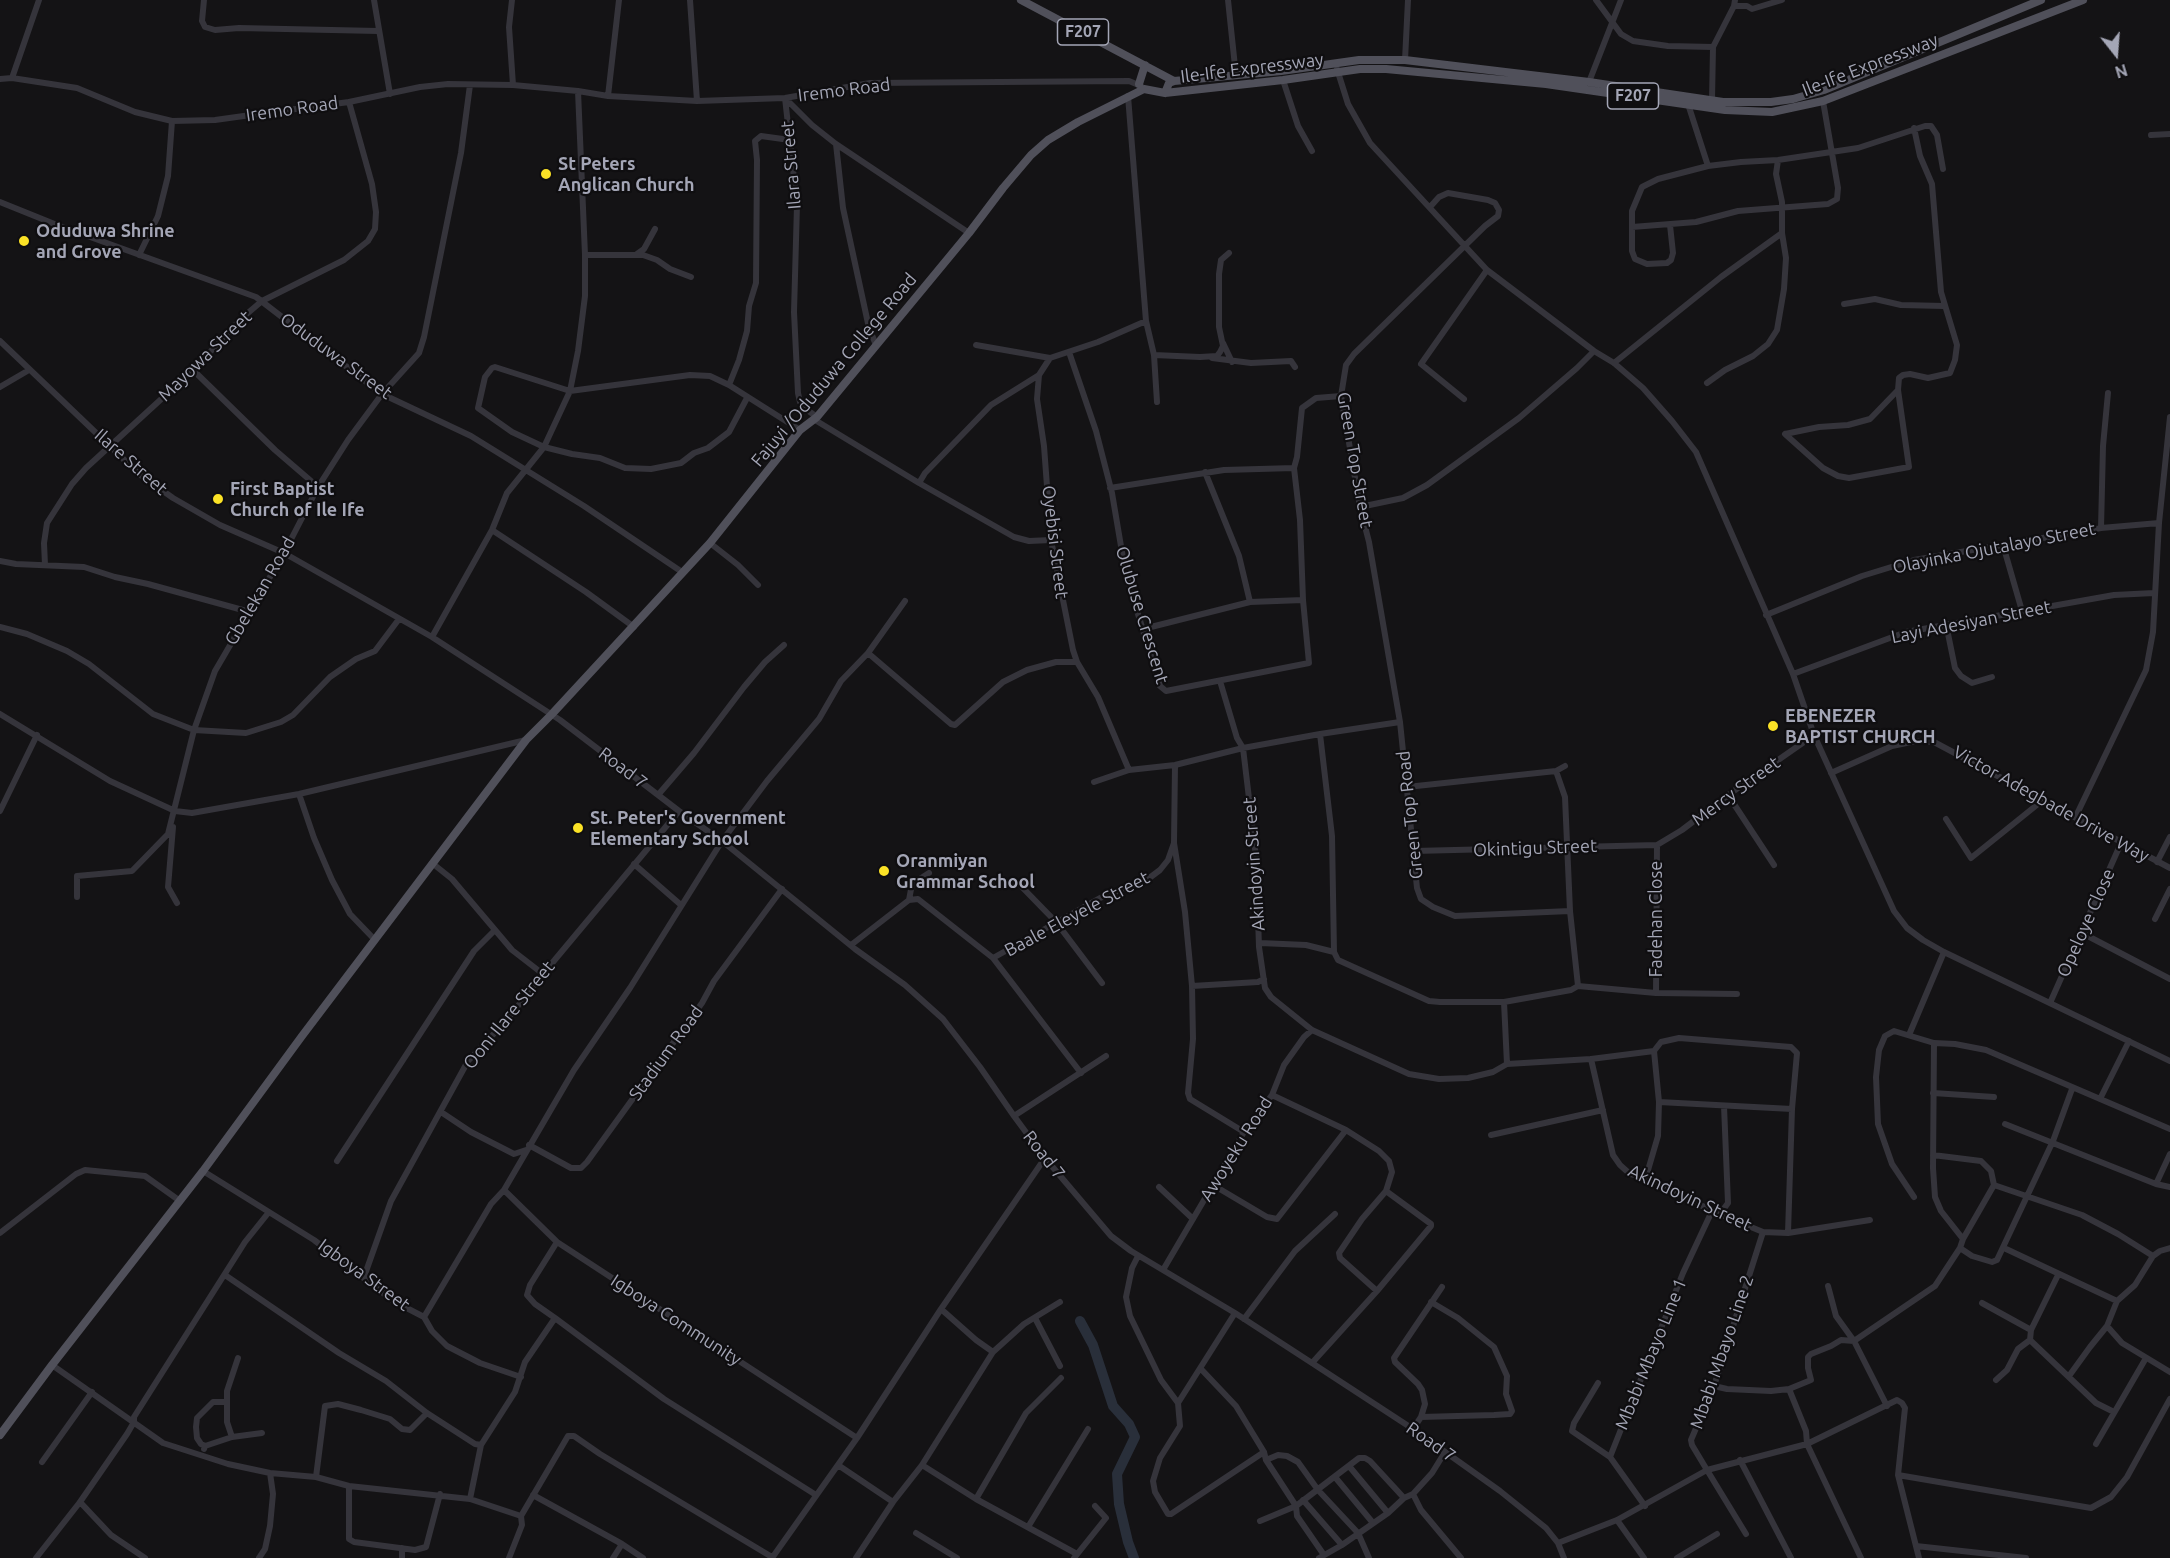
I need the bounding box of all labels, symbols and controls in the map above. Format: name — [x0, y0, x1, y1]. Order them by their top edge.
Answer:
road number: F207 — [1058, 19, 1108, 45]
north arrow — [2086, 24, 2146, 84]
street label: Ile-Ife Expressway — [1799, 29, 1941, 101]
street label: Ile-Ife Expressway — [1179, 49, 1325, 87]
text: N — [2113, 61, 2130, 82]
street label: Iremo Road — [797, 74, 891, 106]
road number: F207 — [1608, 83, 1658, 109]
street label: Iremo Road — [244, 92, 340, 126]
street label: Ilara Street — [776, 120, 806, 210]
place label: St Peters Anglican Church — [558, 153, 694, 195]
marker: St Peters Anglican Church — [539, 167, 553, 181]
place label: Oduduwa Shrine and Grove — [36, 220, 175, 262]
marker: Oduduwa Shrine and Grove — [17, 234, 31, 248]
street label: Fajuyi /Oduduwa College Road — [747, 269, 921, 471]
street label: Mayowa Street — [154, 306, 256, 406]
street label: Oduduwa Street — [276, 308, 396, 404]
street label: Green Top Street — [1332, 390, 1378, 530]
street label: Ilare Street — [90, 424, 172, 500]
place label: First Baptist Church of Ile Ife — [230, 478, 365, 520]
street label: Oyebisi Street — [1037, 484, 1073, 600]
marker: First Baptist Church of Ile Ife — [211, 492, 225, 506]
street label: Olayinka Ojutalayo Street — [1891, 518, 2097, 578]
street label: Gbelekan Road — [220, 533, 300, 649]
street label: Olubuse Crescent — [1111, 544, 1173, 686]
street label: Layi Adesiyan Street — [1889, 596, 2053, 648]
place label: EBENEZER BAPTIST CHURCH — [1785, 705, 1936, 748]
marker: EBENEZER BAPTIST CHURCH — [1766, 719, 1780, 733]
street label: Victor Adegbade Drive Way — [1949, 741, 2153, 867]
street label: Road 7 — [594, 743, 652, 793]
street label: Green Top Road — [1393, 750, 1427, 880]
street label: Mercy Street — [1688, 752, 1784, 830]
street label: Akindoyin Street — [1239, 796, 1269, 932]
place label: St. Peter's Government Elementary School — [590, 807, 786, 850]
marker: St. Peter's Government Elementary School — [571, 821, 585, 835]
street label: Okintigu Street — [1473, 835, 1597, 861]
place label: Oranmiyan Grammar School — [896, 850, 1035, 892]
street label: Fadehan Close — [1645, 861, 1667, 977]
marker: Oranmiyan Grammar School — [877, 864, 891, 878]
street label: Opeloye Close — [2052, 865, 2120, 981]
street label: Baale Eleyele Street — [1001, 867, 1153, 961]
street label: Ooni Ilare Street — [459, 957, 559, 1073]
street label: Stadium Road — [624, 1001, 708, 1105]
street label: Awoyeku Road — [1195, 1093, 1277, 1205]
street label: Road 7 — [1018, 1126, 1070, 1184]
street label: Akindoyin Street — [1625, 1160, 1755, 1236]
street label: Igboya Street — [314, 1234, 414, 1316]
street label: Igboya Community — [607, 1270, 745, 1370]
street label: Mbabi Mbayo Line 2 — [1686, 1272, 1758, 1432]
street label: Mbabi Mbayo Line 1 — [1611, 1275, 1691, 1433]
street label: Road 7 — [1402, 1417, 1460, 1467]

